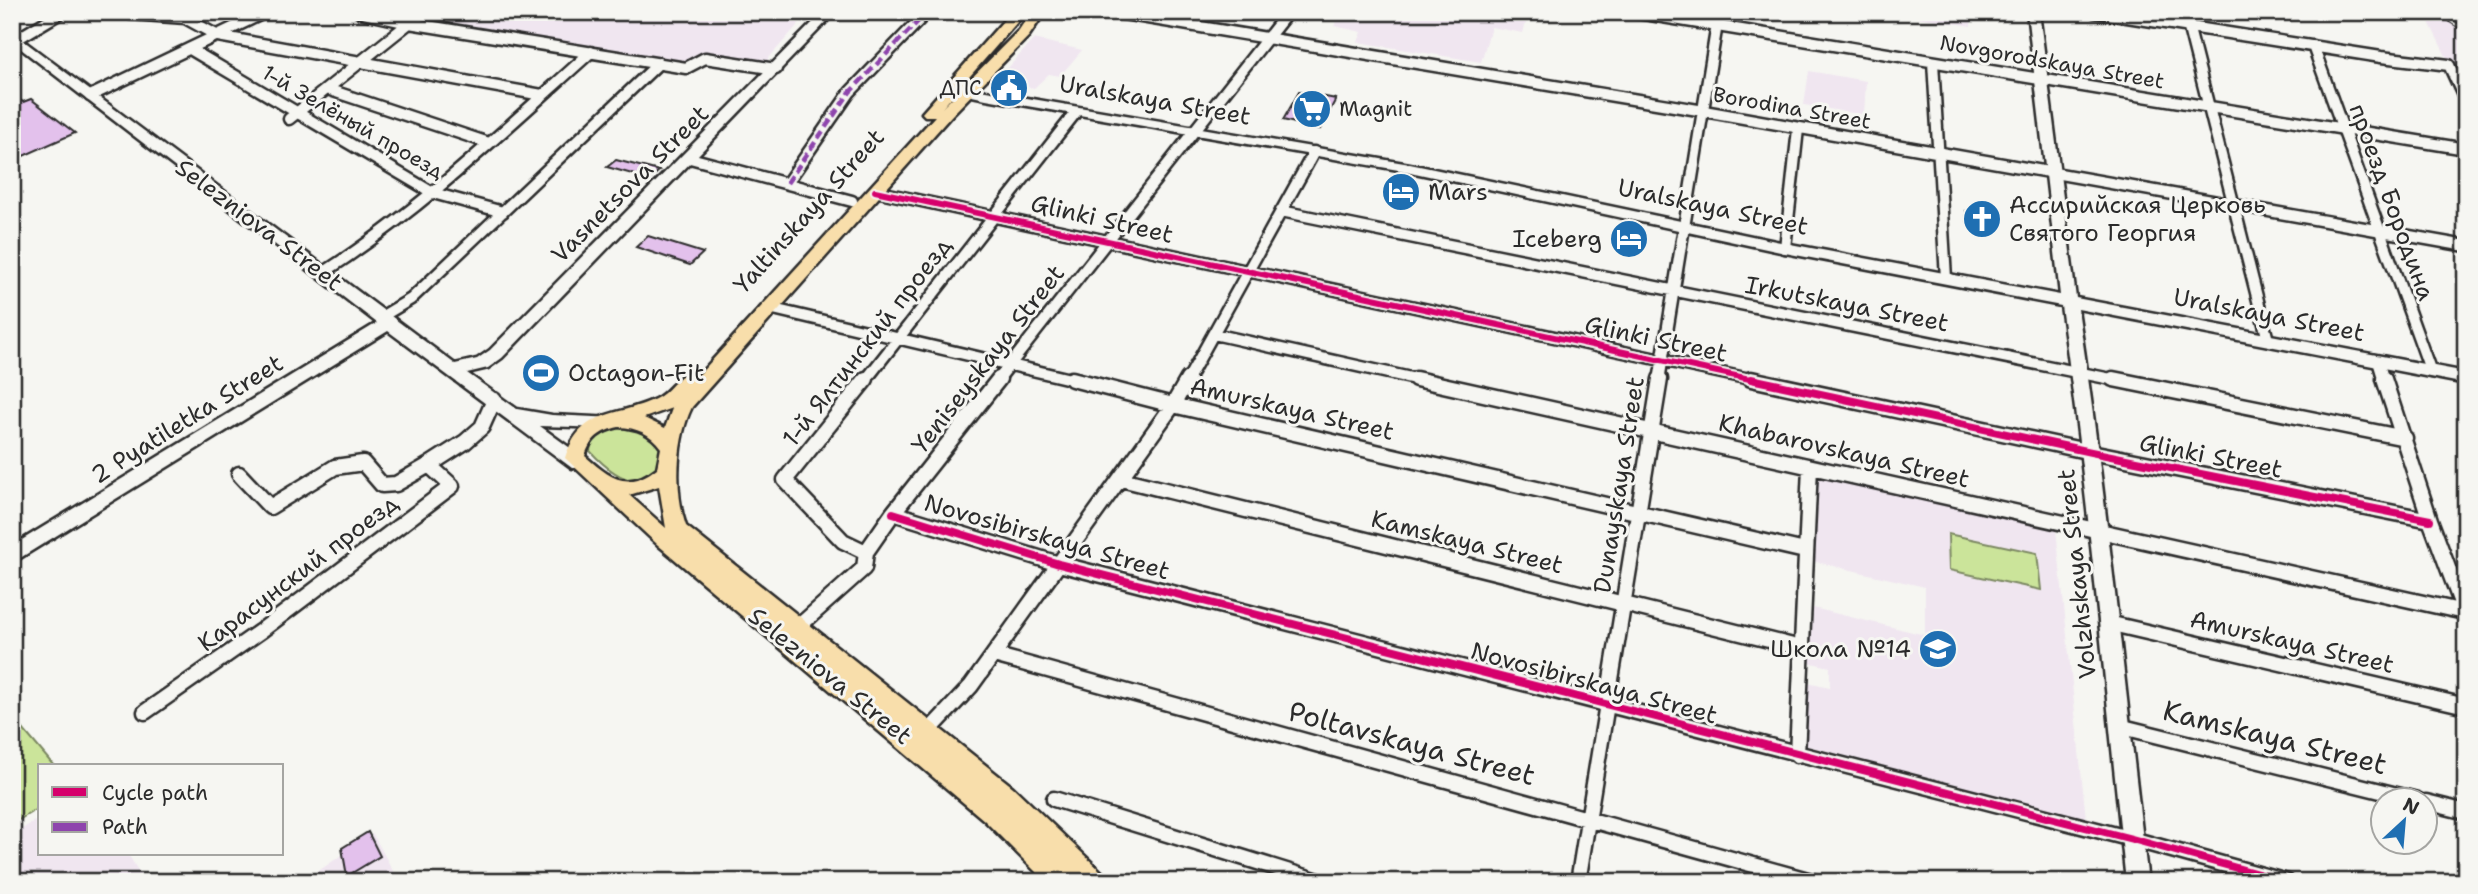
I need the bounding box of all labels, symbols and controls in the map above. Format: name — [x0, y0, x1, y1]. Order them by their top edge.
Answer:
street label: Novgorodskaya Street — [1938, 28, 2166, 96]
street label: 1-й Зелёный проезд — [257, 58, 449, 186]
public building icon: ДПС — [988, 67, 1030, 109]
street label: Uralskaya Street — [1057, 67, 1253, 133]
place label: ДПС — [939, 74, 982, 102]
street label: Borodina Street — [1711, 80, 1873, 136]
supermarket icon: Magnit — [1291, 88, 1333, 130]
place label: Magnit — [1339, 95, 1412, 123]
street label: Vasnetsova Street — [544, 98, 716, 270]
street label: проезд Бородина — [2342, 99, 2442, 305]
street label: Yaltinskaya Street — [727, 122, 891, 300]
street label: Selezniova Street — [169, 152, 349, 298]
hotel icon: Mars — [1380, 171, 1422, 213]
street label: Uralskaya Street — [1615, 171, 1811, 243]
place label: Mars — [1428, 176, 1488, 208]
street label: Glinki Street — [1028, 187, 1176, 251]
place label: Ассирийская Церковь Святого Георгия — [2009, 189, 2266, 249]
church icon: Ассирийская Церковь Святого Георгия — [1961, 198, 2003, 240]
hotel icon: Iceberg — [1608, 218, 1650, 260]
place label: Iceberg — [1512, 223, 1602, 255]
street label: 1-й Ялтинский проезд — [775, 231, 959, 453]
street label: Yeniseyskaya Street — [904, 258, 1072, 460]
street label: Irkutskaya Street — [1743, 269, 1951, 339]
street label: Uralskaya Street — [2171, 281, 2367, 349]
street label: Glinki Street — [1582, 308, 1730, 370]
street label: 2 Pyatiletka Street — [85, 347, 289, 491]
sports icon: Octagon-Fit — [520, 352, 562, 394]
place label: Octagon-Fit — [568, 357, 704, 389]
street label: Amurskaya Street — [1187, 370, 1397, 448]
street label: Dunayskaya Street — [1586, 374, 1652, 596]
street label: Khabarovskaya Street — [1715, 407, 1973, 495]
street label: Glinki Street — [2137, 426, 2285, 486]
street label: Volzhskaya Street — [2050, 467, 2104, 681]
street label: Карасунский проезд — [191, 487, 405, 659]
street label: Novosibirskaya Street — [921, 487, 1173, 587]
street label: Kamskaya Street — [1368, 503, 1566, 581]
street label: Selezniova Street — [742, 600, 918, 752]
street label: Amurskaya Street — [2187, 603, 2397, 681]
school or university icon: Школа №14 — [1917, 628, 1959, 670]
place label: Школа №14 — [1770, 633, 1911, 665]
street label: Novosibirskaya Street — [1467, 635, 1721, 731]
street label: Kamskaya Street — [2159, 691, 2391, 783]
street label: Poltavskaya Street — [1285, 692, 1539, 794]
legend — [38, 764, 284, 856]
text: Cycle path — [102, 779, 208, 807]
north arrow — [2370, 786, 2440, 856]
text: N — [2399, 792, 2423, 821]
text: Path — [102, 813, 148, 841]

